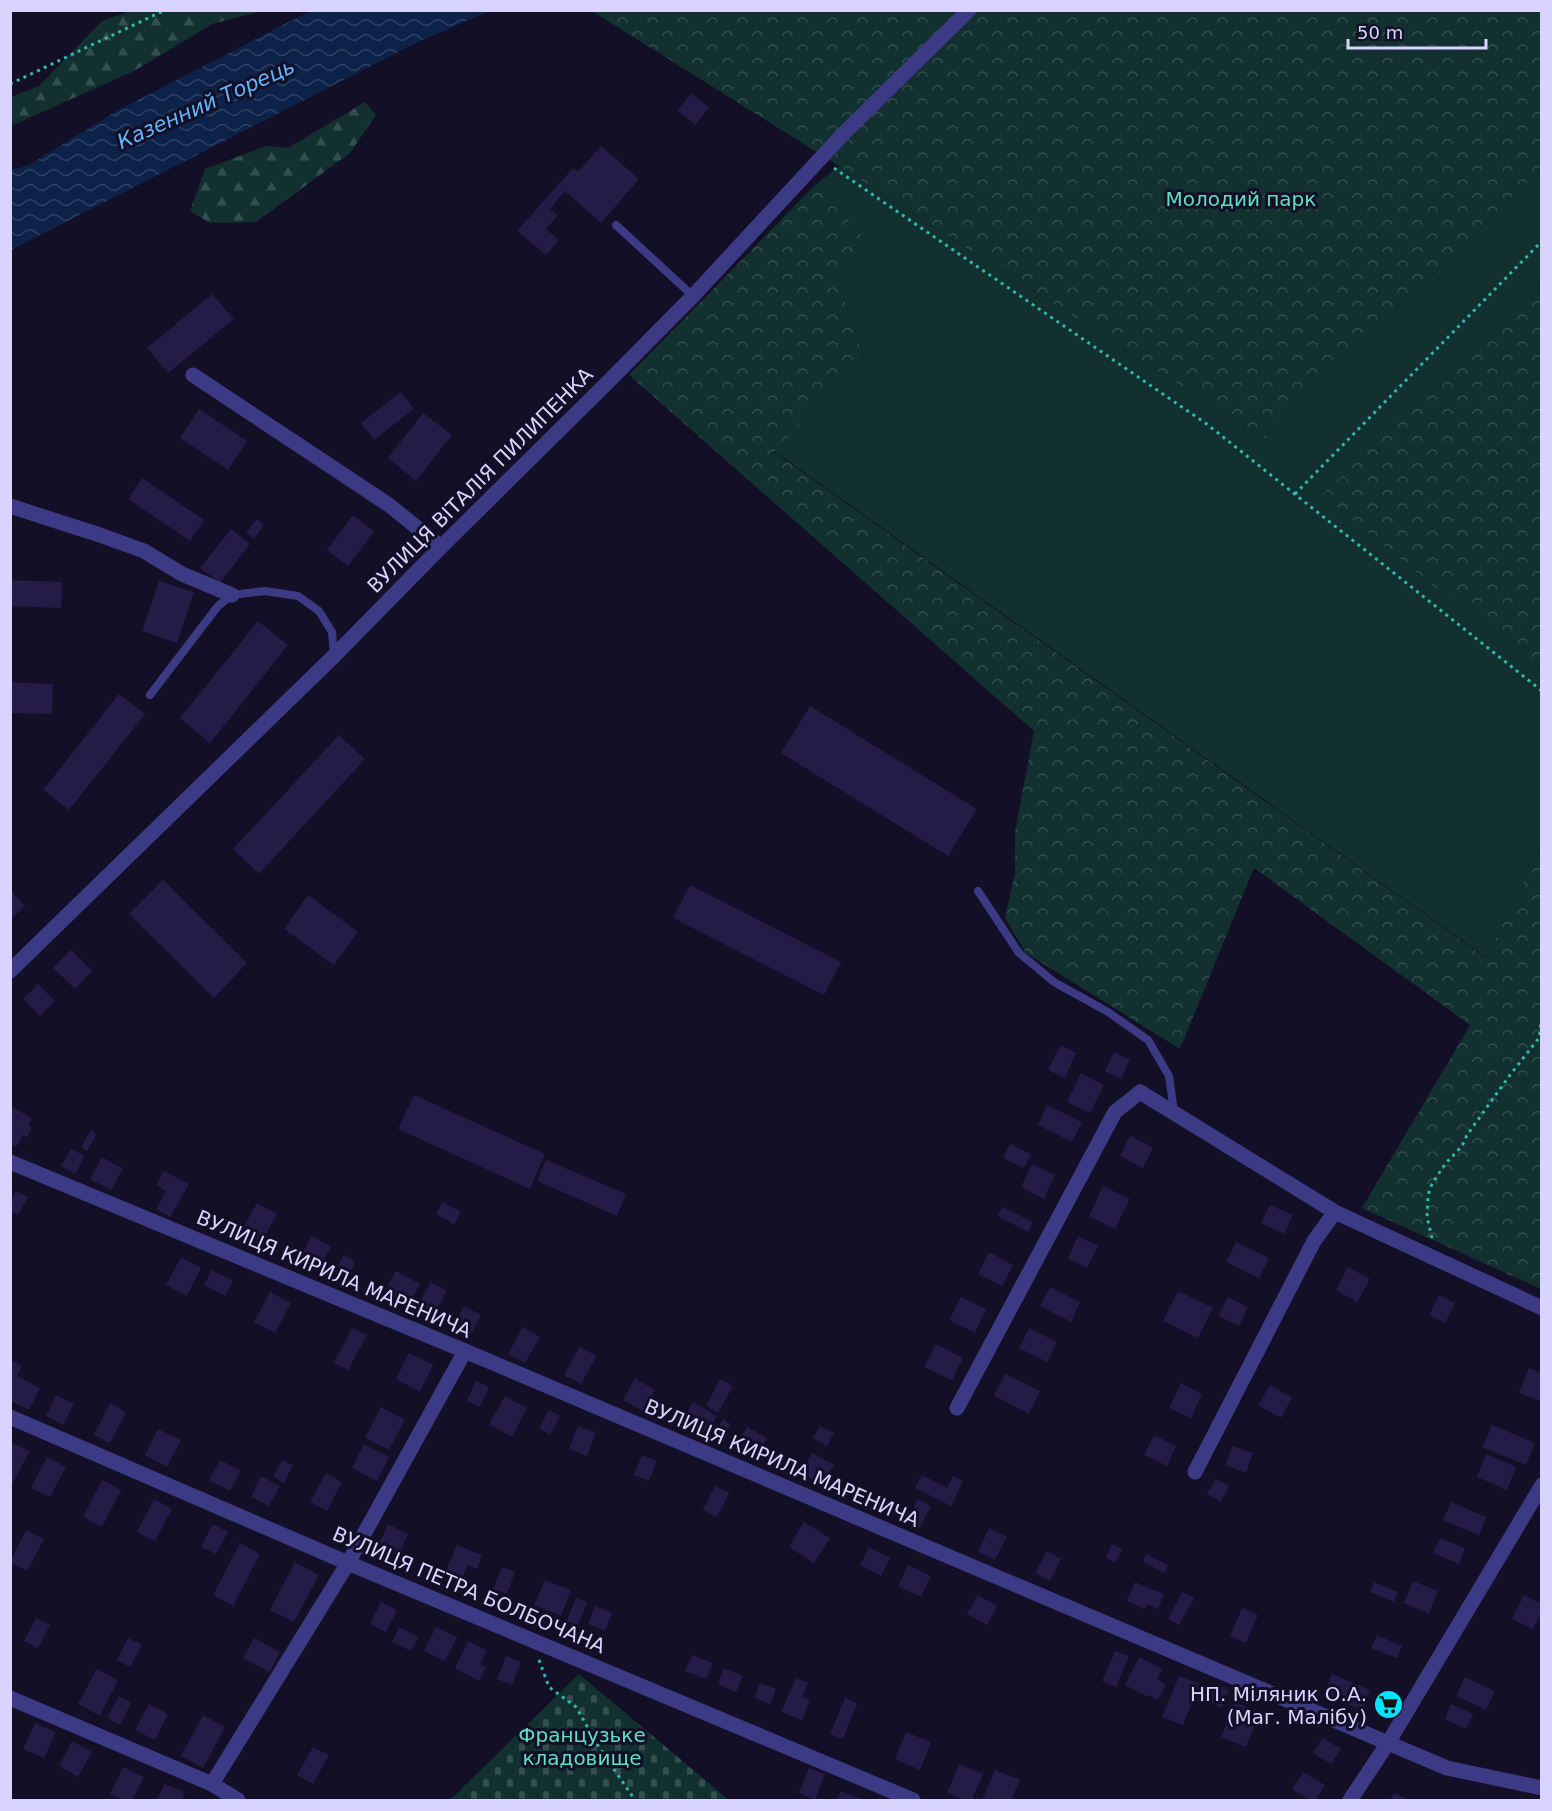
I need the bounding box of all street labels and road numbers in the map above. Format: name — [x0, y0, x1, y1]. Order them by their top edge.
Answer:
street label: ВУЛИЦЯ ВІТАЛІЯ ПИЛИПЕНКА — [362, 362, 598, 598]
street label: ВУЛИЦЯ КИРИЛА МАРЕНИЧА — [193, 1205, 475, 1343]
street label: ВУЛИЦЯ КИРИЛА МАРЕНИЧА — [641, 1394, 923, 1532]
street label: ВУЛИЦЯ ПЕТРА БОЛБОЧАНА — [329, 1522, 609, 1659]

